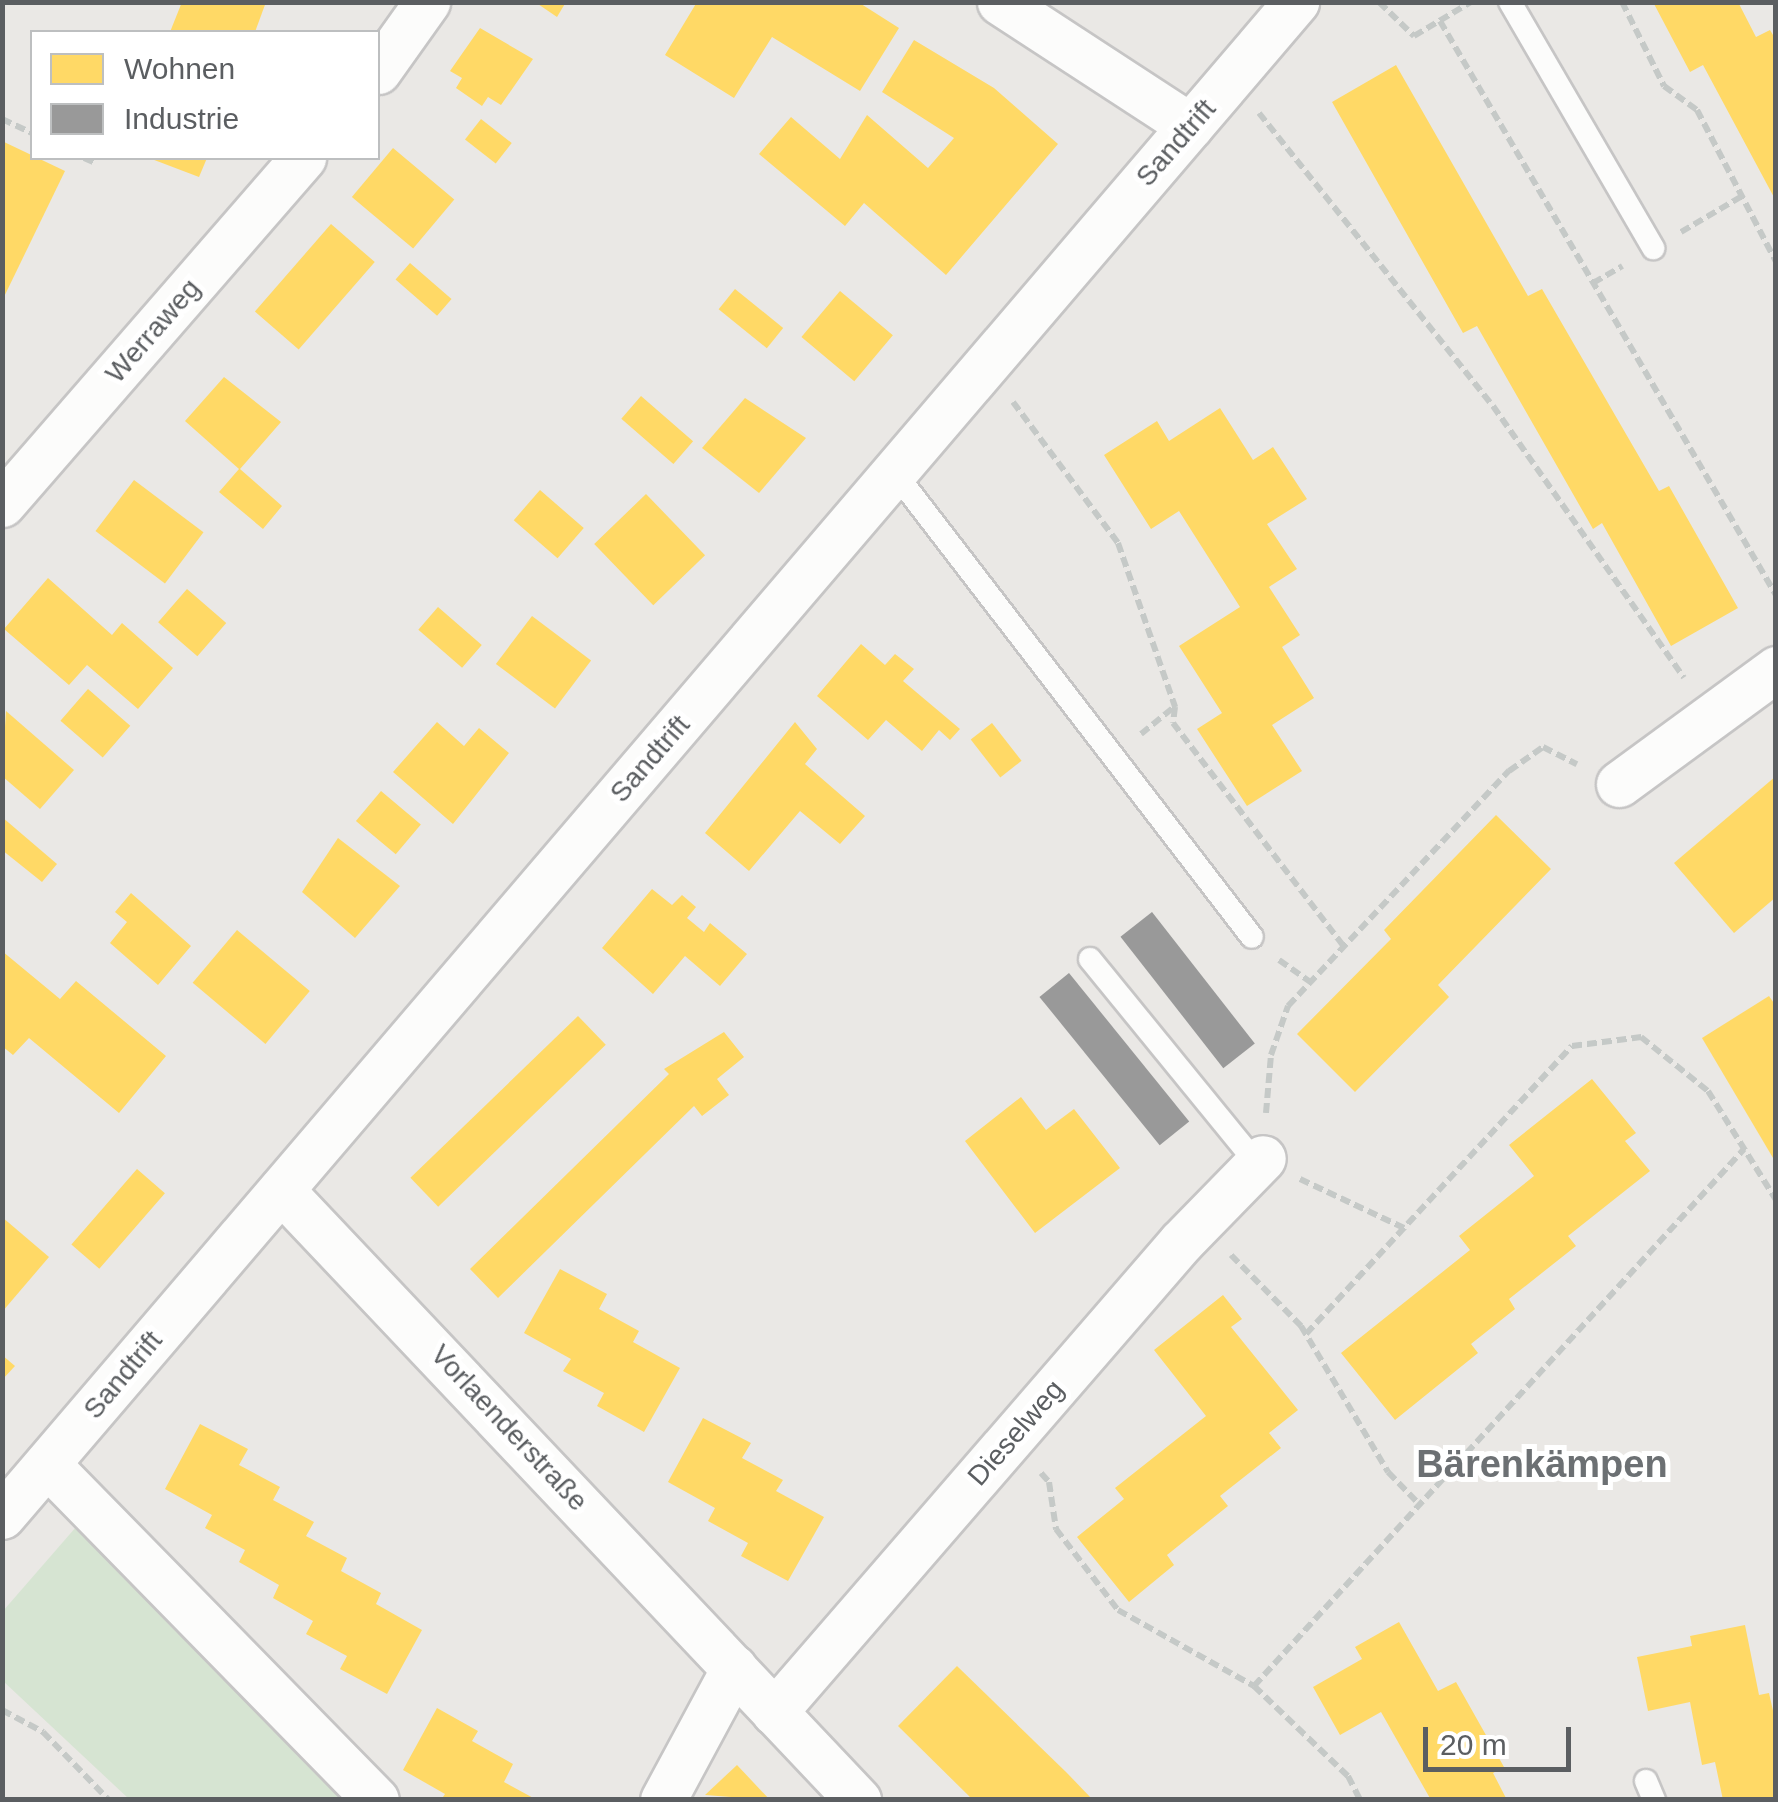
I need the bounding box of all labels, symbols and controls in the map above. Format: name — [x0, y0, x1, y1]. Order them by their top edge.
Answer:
legend — [30, 30, 380, 160]
text: Wohnen — [124, 52, 235, 85]
street label: Sandtrift — [1129, 93, 1223, 193]
text: Industrie — [124, 102, 239, 135]
street label: Werraweg — [99, 272, 207, 390]
street label: Sandtrift — [603, 709, 697, 809]
street label: Sandtrift — [77, 1324, 169, 1426]
street label: Vorlaenderstraße — [423, 1338, 595, 1518]
street label: Dieselweg — [961, 1373, 1071, 1493]
district label: Bärenkämpen — [1416, 1442, 1668, 1488]
scale bar — [1428, 1707, 1576, 1769]
text: 20 m — [1440, 1728, 1507, 1761]

